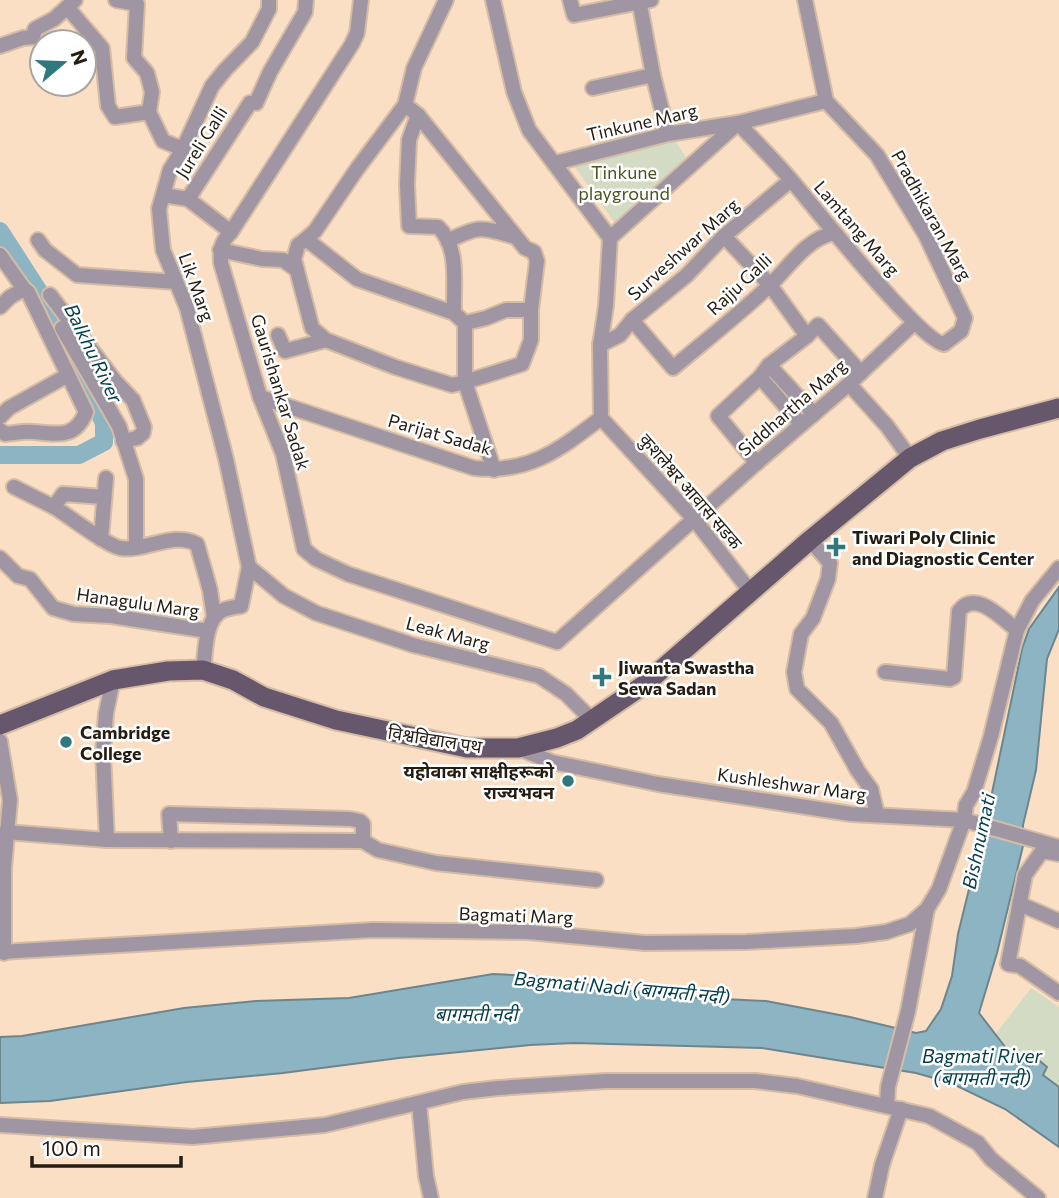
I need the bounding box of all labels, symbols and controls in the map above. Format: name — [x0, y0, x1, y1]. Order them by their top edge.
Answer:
north arrow — [28, 28, 98, 98]
text: N — [66, 47, 93, 68]
street label: Tinkune Marg — [584, 99, 700, 145]
street label: Jureli Galli — [170, 102, 232, 182]
street label: Pradhikaran Marg — [887, 146, 977, 284]
park label: Tinkune playground — [578, 161, 670, 204]
street label: Lamtang Marg — [810, 176, 905, 280]
street label: Surveshwar Marg — [623, 193, 743, 305]
street label: Rajju Galli — [702, 249, 776, 319]
street label: Lik Marg — [174, 250, 220, 325]
water label: Balkhu River — [60, 300, 128, 408]
street label: Gaurishankar Sadak — [247, 311, 315, 473]
street label: Siddhartha Marg — [733, 354, 851, 460]
street label: Parijat Sadak — [386, 409, 495, 459]
street label: कुशलेश्वर आवास सडक — [633, 429, 748, 555]
place label: Tiwari Poly Clinic and Diagnostic Center — [852, 526, 1035, 569]
marker: Tiwari Poly Clinic and Diagnostic Center — [826, 537, 846, 557]
street label: Hanagulu Marg — [75, 582, 201, 622]
street label: Leak Marg — [404, 611, 493, 655]
place label: Jiwanta Swastha Sewa Sadan — [618, 656, 754, 699]
marker: Jiwanta Swastha Sewa Sadan — [592, 667, 612, 687]
place label: Cambridge College — [80, 721, 170, 764]
street label: विश्वविद्याल पथ — [386, 721, 484, 757]
marker: Cambridge College — [58, 734, 74, 750]
place label: यहोवाका साक्षीहरूको राज्यभवन — [404, 760, 555, 803]
street label: Kushleshwar Marg — [716, 763, 868, 805]
marker: यहोवाका साक्षीहरूको राज्यभवन — [560, 773, 576, 789]
water label: Bishnumati — [957, 790, 1000, 891]
street label: Bagmati Marg — [458, 902, 574, 928]
water label: Bagmati Nadi (बागमती नदी) — [513, 966, 731, 1008]
water label: बागमती नदी — [435, 1002, 521, 1025]
water label: Bagmati River (बागमती नदी) — [922, 1044, 1043, 1089]
scale bar — [32, 1124, 180, 1168]
text: 100 m — [42, 1135, 101, 1160]

